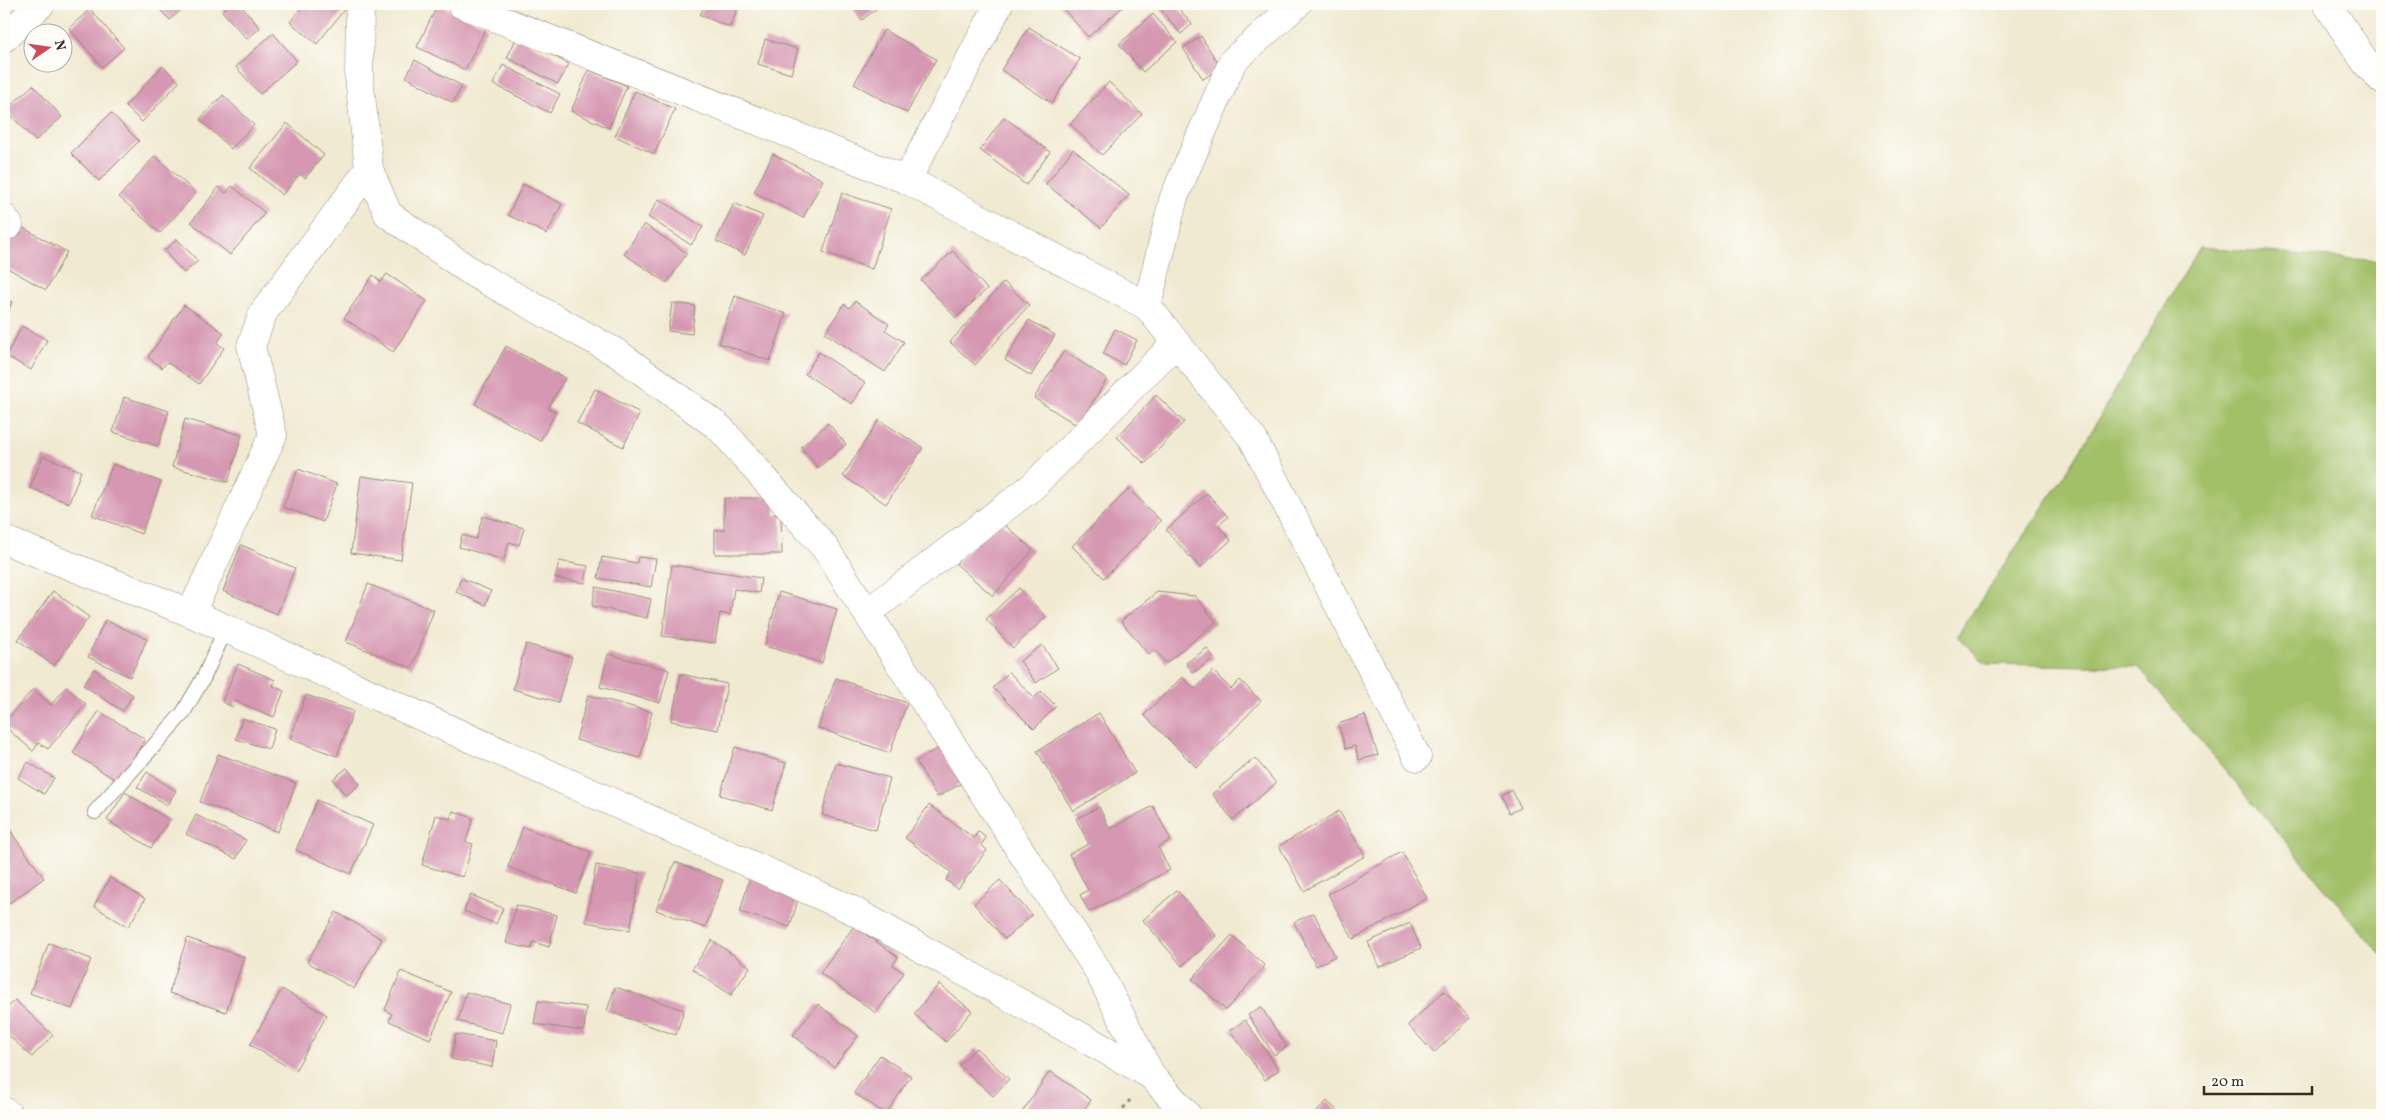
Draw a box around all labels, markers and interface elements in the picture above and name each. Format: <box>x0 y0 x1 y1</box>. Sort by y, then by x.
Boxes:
north arrow <box>22 22 72 72</box>
text: N <box>49 38 70 53</box>
scale bar <box>2204 1064 2311 1096</box>
text: 20 m <box>2211 1072 2244 1093</box>

